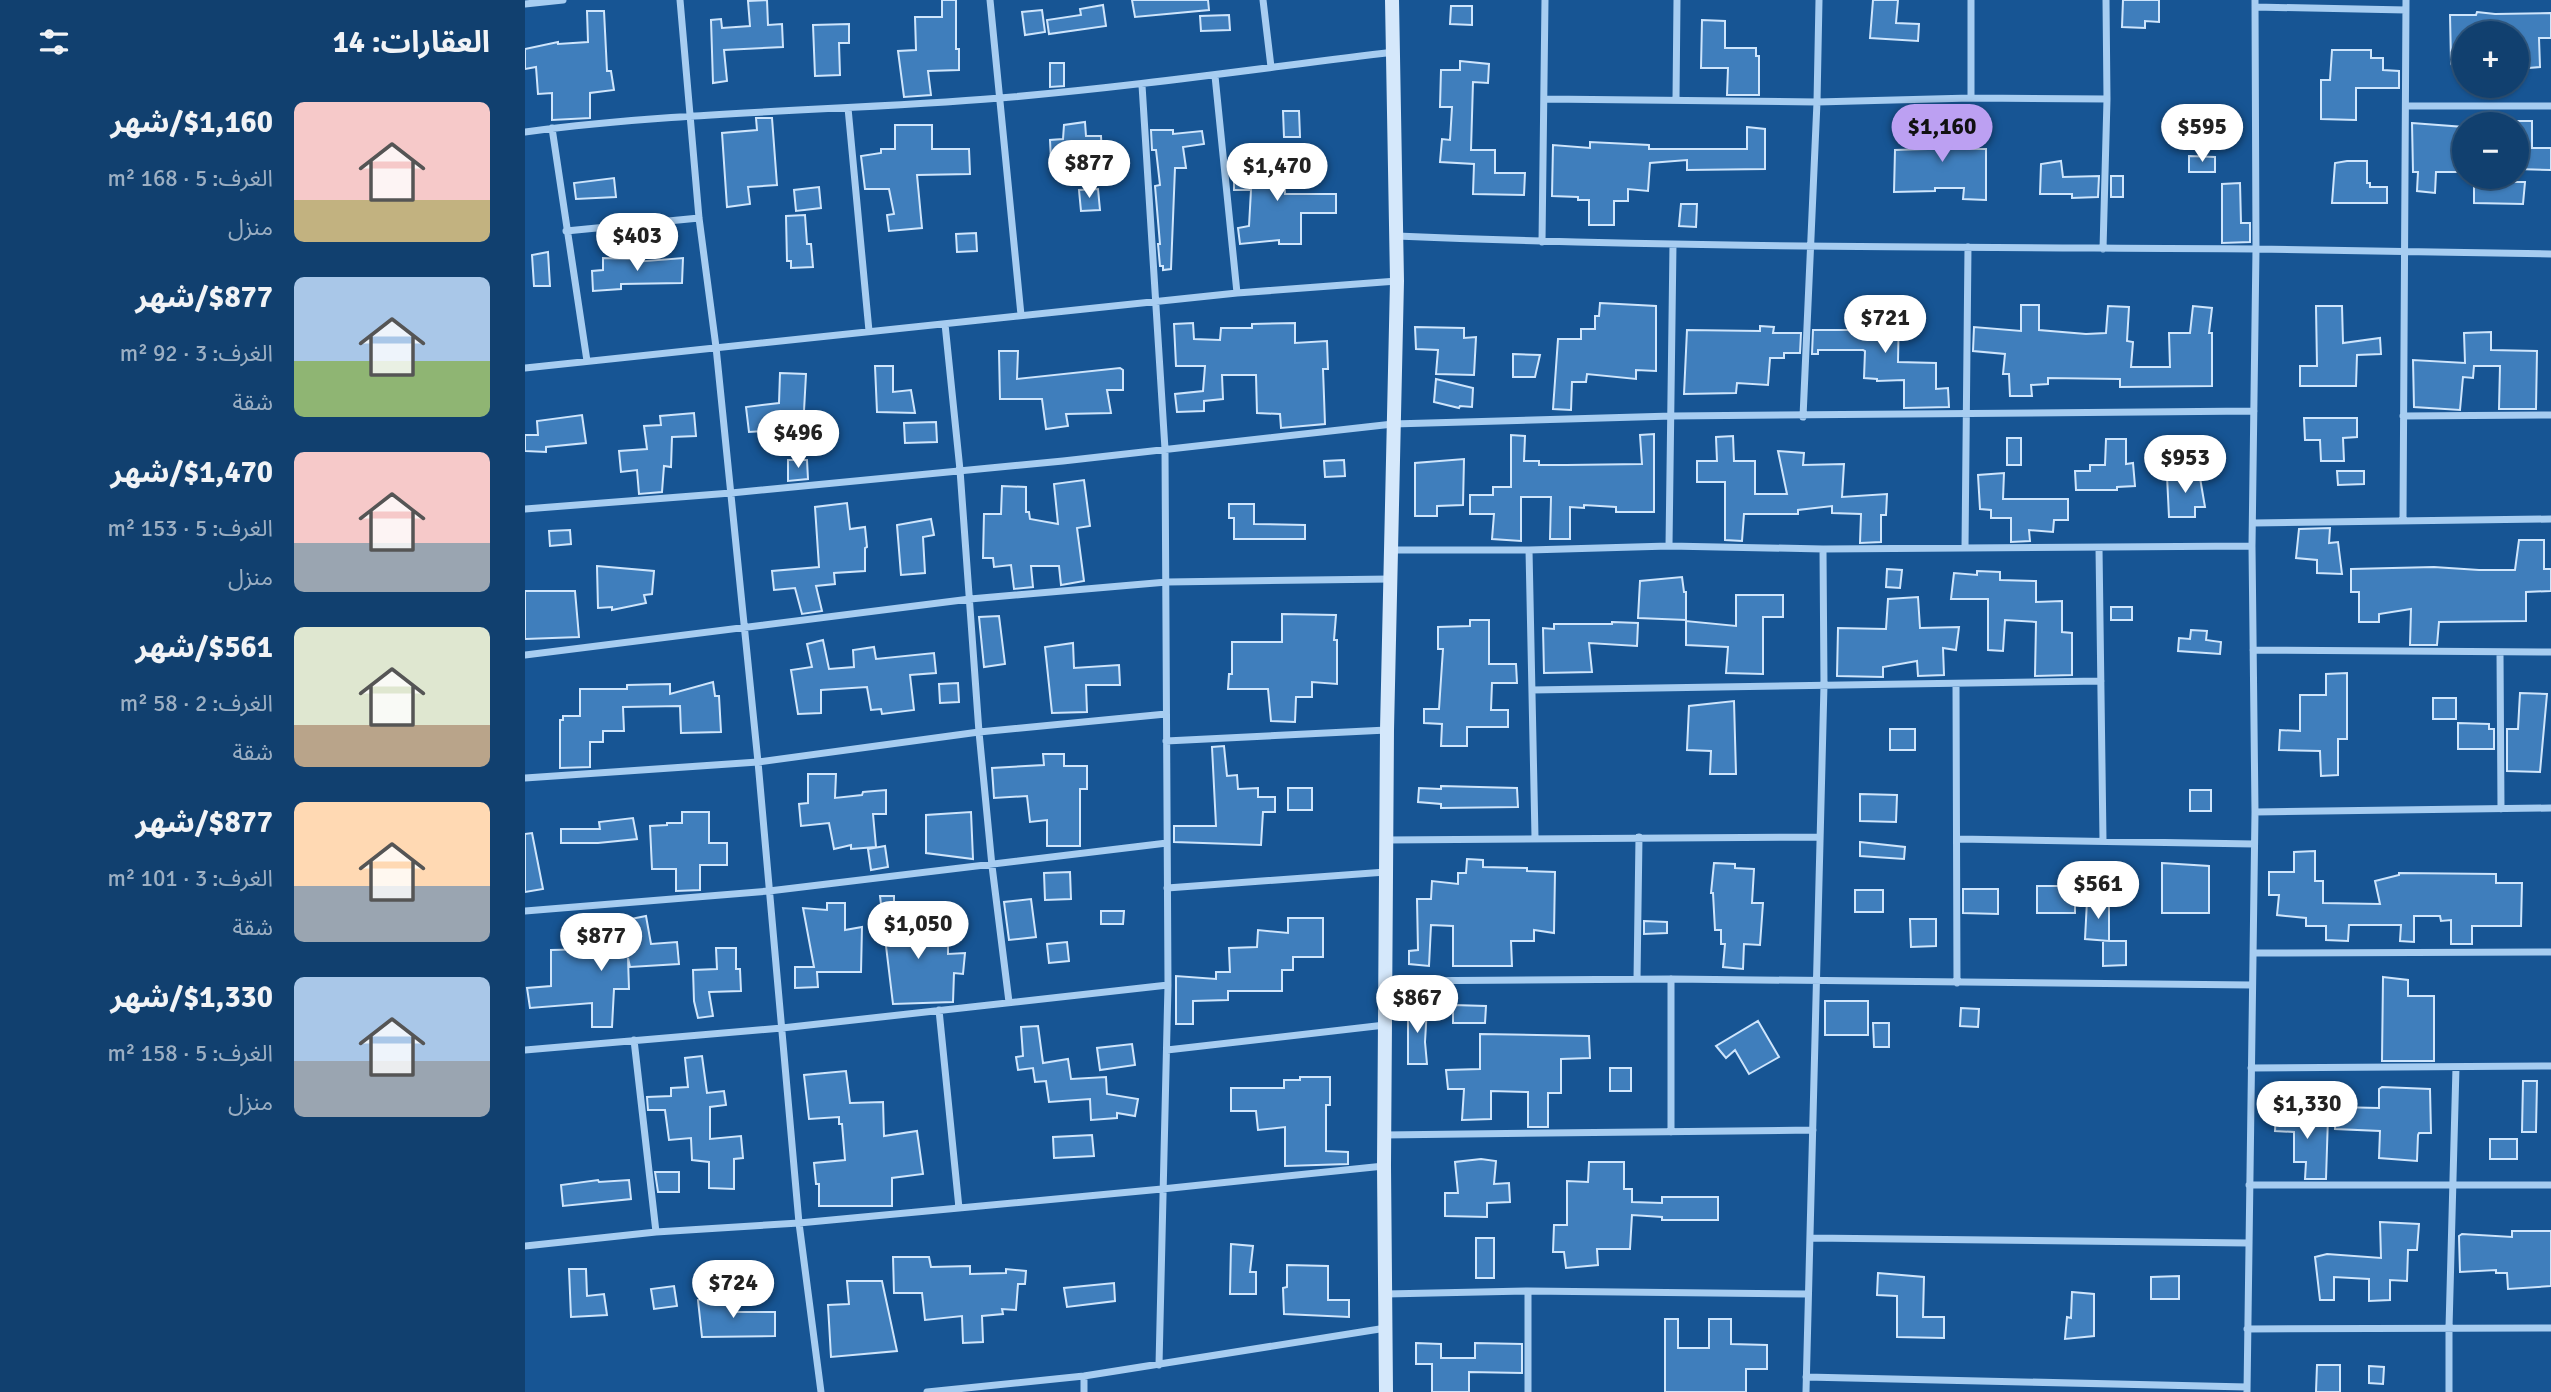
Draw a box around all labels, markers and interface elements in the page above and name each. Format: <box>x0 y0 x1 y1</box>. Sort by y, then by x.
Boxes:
map controls <box>2452 21 2529 189</box>
button: + <box>2452 21 2529 98</box>
icon: filters <box>35 23 73 61</box>
text: العقارات: 14 <box>333 24 490 61</box>
text: $1,160/شهر <box>110 104 273 141</box>
pin: $1,160 <box>1885 104 1999 164</box>
pin: $595 <box>2161 104 2243 164</box>
text: $1,160 <box>1908 112 1976 141</box>
text: $595 <box>2177 112 2227 141</box>
button: − <box>2452 112 2529 189</box>
icon: home <box>350 130 434 214</box>
pin: $877 <box>1048 140 1130 200</box>
pin: $1,470 <box>1220 144 1334 203</box>
text: $877 <box>1064 148 1114 177</box>
text: $1,470 <box>1243 151 1311 180</box>
text: الغرف: 5 · 168 m² <box>107 164 273 193</box>
text: منزل <box>228 213 273 242</box>
pin: $403 <box>596 214 678 273</box>
text: $403 <box>612 221 662 250</box>
text: $877/شهر <box>136 279 273 316</box>
pin: $721 <box>1844 296 1926 355</box>
text: $721 <box>1860 303 1910 332</box>
icon: home <box>350 305 434 389</box>
text: الغرف: 3 · 92 m² <box>120 339 273 368</box>
text: شقة <box>232 388 273 417</box>
pin: $496 <box>757 410 839 470</box>
text: $496 <box>773 418 823 447</box>
pin: $953 <box>2144 435 2226 495</box>
text: $953 <box>2160 443 2210 472</box>
text: $1,470/شهر <box>110 454 273 491</box>
icon: home <box>350 480 434 564</box>
text: الغرف: 5 · 153 m² <box>107 514 273 543</box>
text: منزل <box>228 563 273 592</box>
text: $561/شهر <box>136 629 273 666</box>
icon: home <box>350 655 434 739</box>
text: الغرف: 2 · 58 m² <box>120 689 273 718</box>
text: شقة <box>232 738 273 767</box>
text: $877/شهر <box>136 804 273 841</box>
icon: home <box>350 830 434 914</box>
pin: $561 <box>2057 862 2139 921</box>
text: الغرف: 3 · 101 m² <box>107 864 273 893</box>
text: $561 <box>2073 869 2123 898</box>
pin: $1,050 <box>861 902 975 961</box>
text: $1,050 <box>884 909 952 938</box>
text: شقة <box>232 913 273 942</box>
pin: $877 <box>560 914 642 973</box>
text: $877 <box>576 921 626 950</box>
pin: $867 <box>1376 976 1458 1035</box>
text: $1,330/شهر <box>110 979 273 1016</box>
text: $867 <box>1392 983 1442 1012</box>
icon: home <box>350 1005 434 1089</box>
text: الغرف: 5 · 158 m² <box>107 1039 273 1068</box>
pin: $1,330 <box>2250 1082 2364 1141</box>
text: منزل <box>228 1088 273 1117</box>
text: $1,330 <box>2273 1089 2341 1118</box>
pin: $724 <box>692 1260 774 1320</box>
text: $724 <box>708 1268 758 1297</box>

